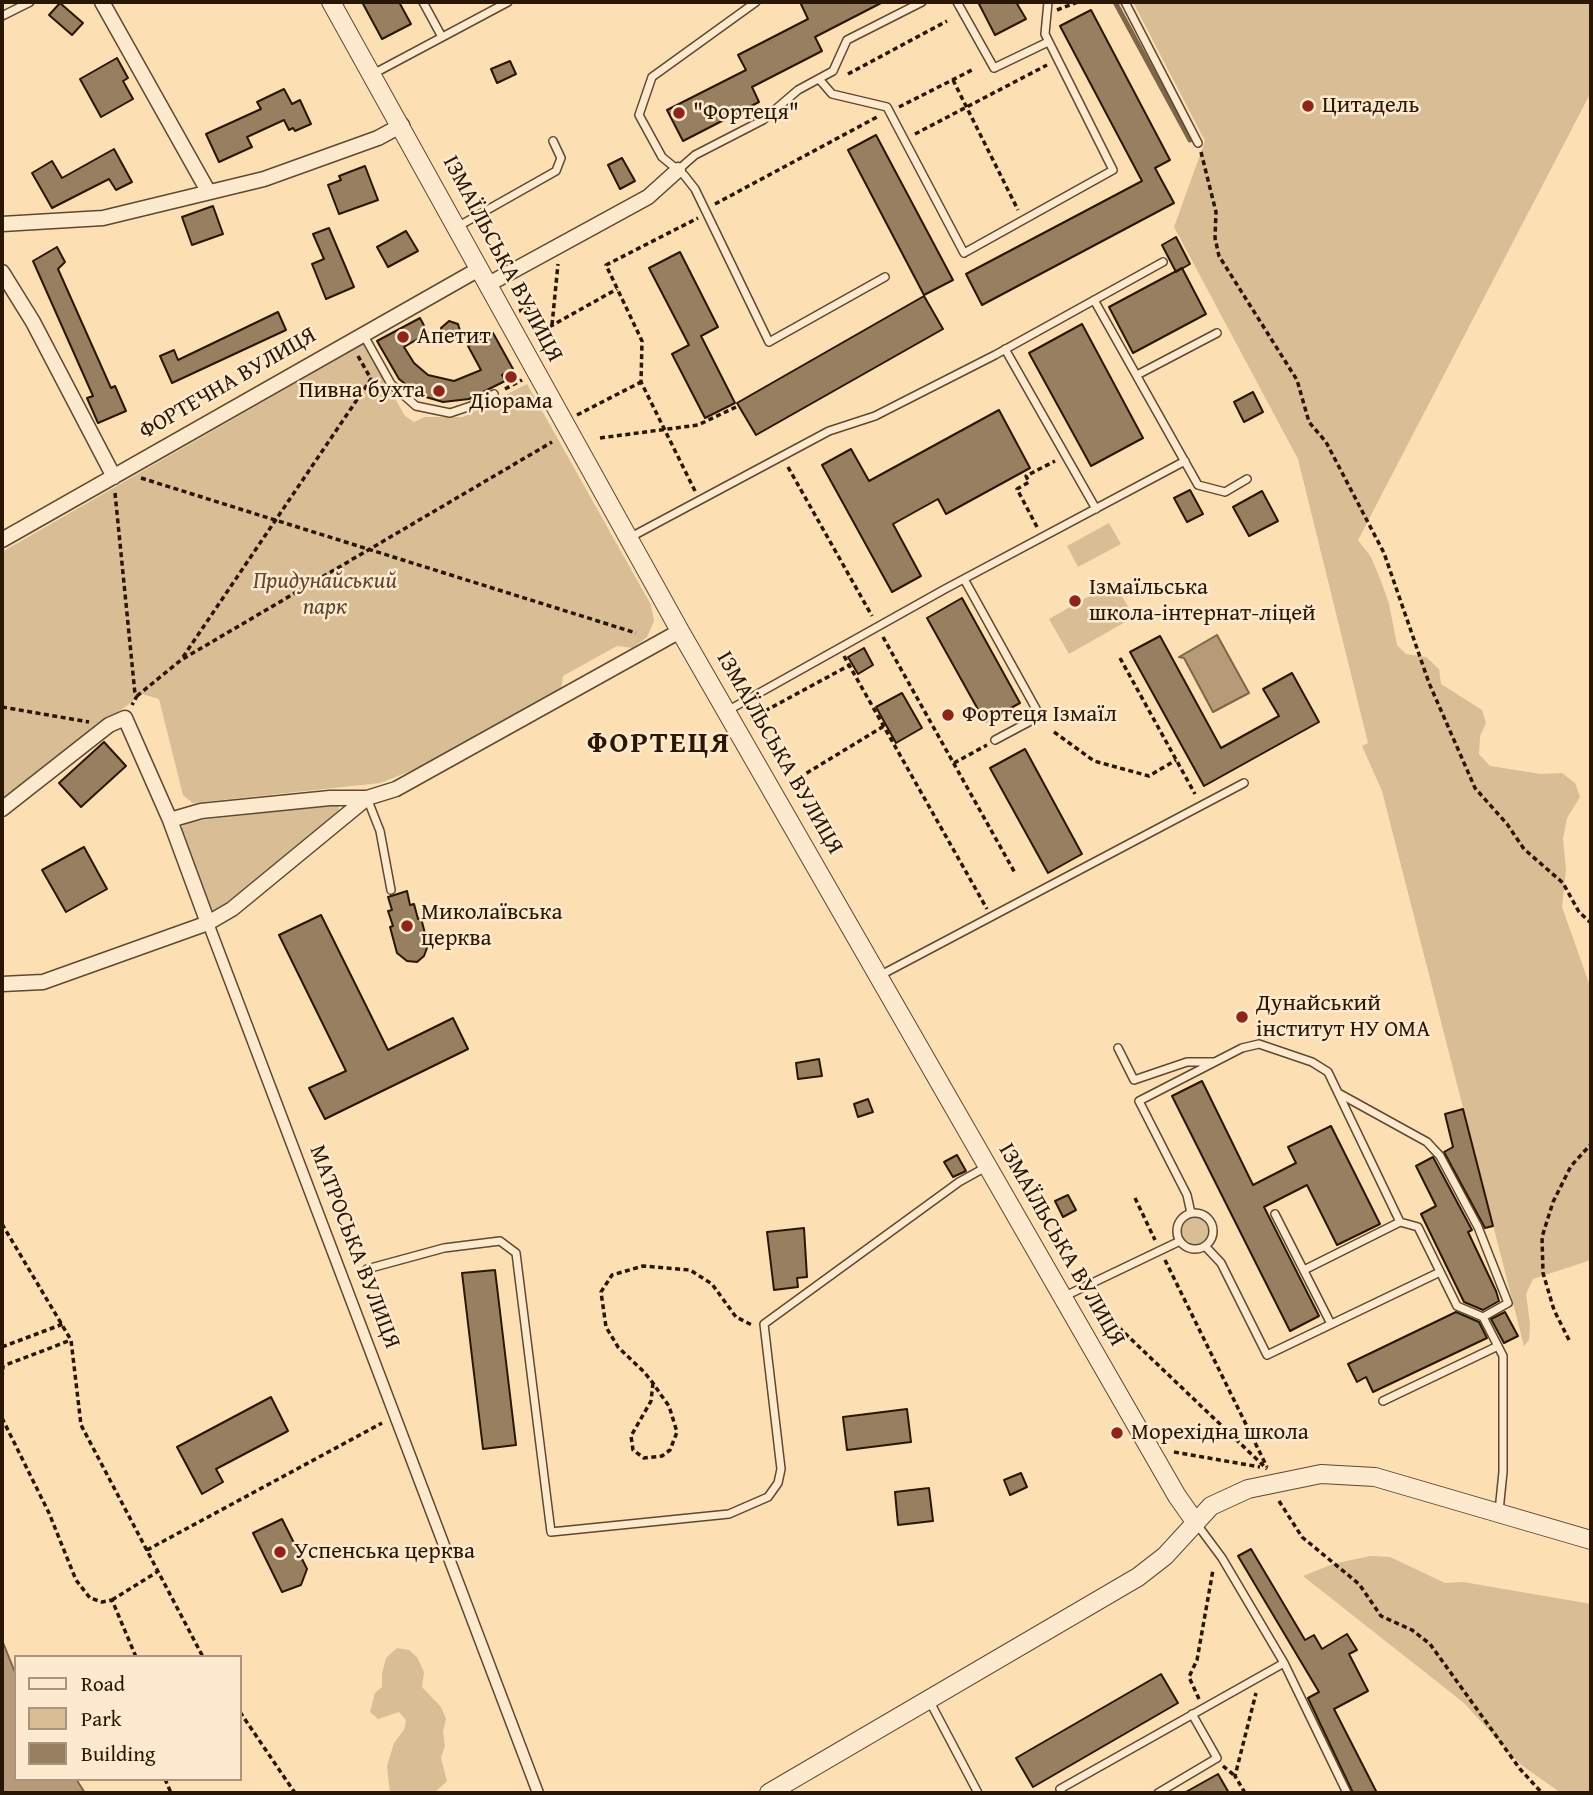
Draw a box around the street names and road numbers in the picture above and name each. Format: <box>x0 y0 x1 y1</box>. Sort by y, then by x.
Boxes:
street label: ІЗМАЇЛЬСЬКА ВУЛИЦЯ <box>436 151 568 367</box>
street label: ФОРТЕЧНА ВУЛИЦЯ <box>135 322 321 446</box>
street label: ІЗМАЇЛЬСЬКА ВУЛИЦЯ <box>710 647 848 859</box>
street label: ІЗМАЇЛЬСЬКА ВУЛИЦЯ <box>992 1139 1130 1351</box>
street label: МАТРОСЬКА ВУЛИЦЯ <box>303 1142 405 1352</box>

